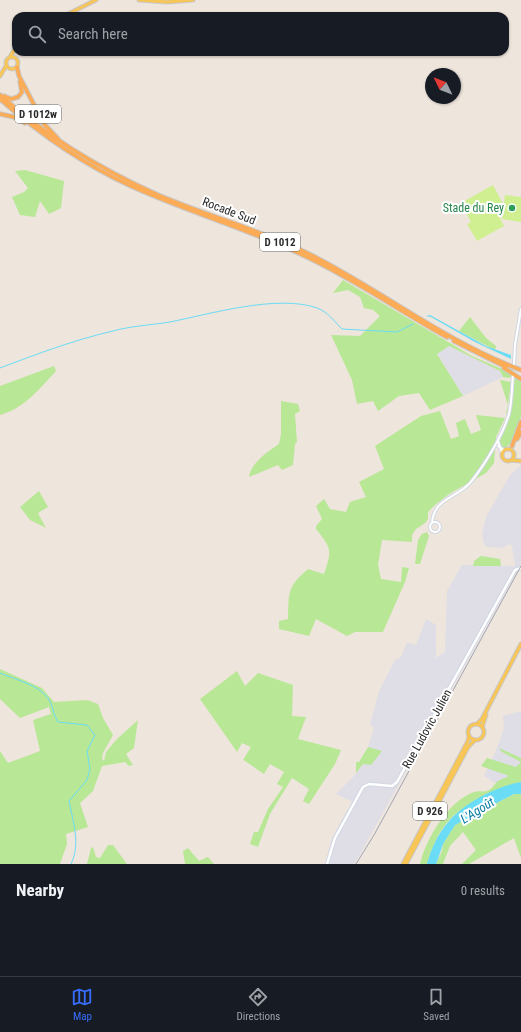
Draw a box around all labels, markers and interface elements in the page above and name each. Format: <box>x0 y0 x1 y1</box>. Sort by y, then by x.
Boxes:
search box <box>12 12 509 56</box>
icon: search <box>26 23 48 45</box>
text: Search here <box>58 25 128 43</box>
north arrow <box>425 68 461 104</box>
road number: D 1012w <box>15 105 61 123</box>
street label: Rocade Sud <box>200 194 258 228</box>
place label: Stade du Rey <box>443 201 504 215</box>
marker: Stade du Rey <box>507 203 517 213</box>
road number: D 1012 <box>260 233 300 251</box>
street label: Rue Ludovic Julien <box>399 687 455 771</box>
water label: L'Agoût <box>458 794 497 827</box>
road number: D 926 <box>413 802 447 820</box>
text: Nearby <box>16 880 64 900</box>
text: 0 results <box>461 883 505 898</box>
tab: Map <box>71 986 93 1023</box>
tab: Directions <box>236 986 280 1023</box>
tab: Saved <box>423 986 450 1023</box>

